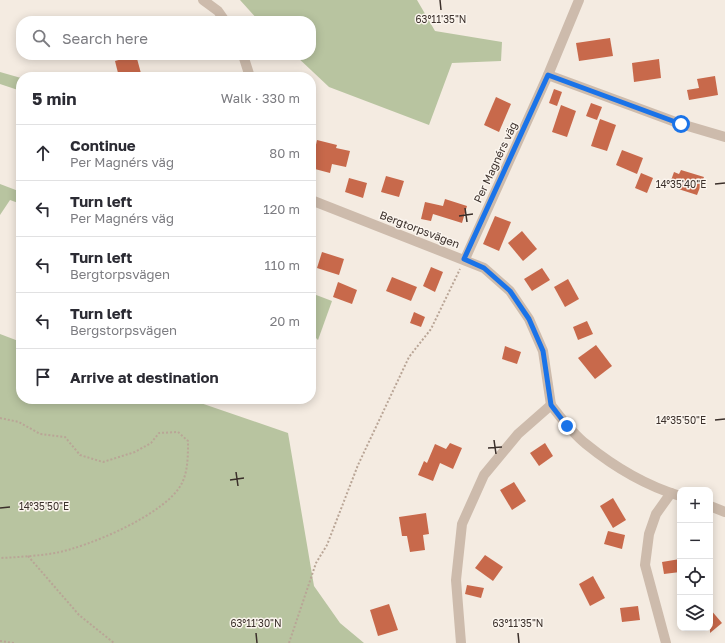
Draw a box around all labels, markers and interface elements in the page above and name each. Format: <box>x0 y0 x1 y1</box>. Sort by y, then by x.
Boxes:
text: 63°11'35"N <box>416 13 466 25</box>
search box <box>16 16 316 60</box>
icon: search <box>30 27 52 49</box>
text: Search here <box>62 29 148 47</box>
text: 5 min <box>32 88 76 109</box>
text: Walk · 330 m <box>221 90 300 106</box>
route start <box>672 115 690 133</box>
street label: Per Magnérs väg <box>471 119 519 205</box>
text: Continue <box>70 136 136 154</box>
icon: ahead <box>32 142 54 164</box>
text: 80 m <box>269 145 300 161</box>
text: Per Magnérs väg <box>70 154 174 170</box>
text: 14°35'40"E <box>656 178 706 190</box>
text: Turn left <box>70 192 132 210</box>
icon: left <box>32 198 54 220</box>
text: 120 m <box>263 201 300 217</box>
street label: Bergtorpsvägen <box>378 208 462 250</box>
text: Per Magnérs väg <box>70 210 174 226</box>
text: Turn left <box>70 248 132 266</box>
icon: left <box>32 254 54 276</box>
text: 110 m <box>265 257 300 273</box>
text: Bergtorpsvägen <box>70 266 170 282</box>
text: Turn left <box>70 304 132 322</box>
icon: left <box>32 310 54 332</box>
text: 20 m <box>270 313 300 329</box>
text: Bergstorpsvägen <box>70 322 177 338</box>
icon: arrive <box>32 366 54 388</box>
text: Arrive at destination <box>70 368 219 386</box>
text: 14°35'50"E <box>656 414 706 426</box>
route end <box>558 417 576 435</box>
map controls <box>677 487 713 631</box>
button: + <box>677 487 713 523</box>
text: 14°35'50"E <box>19 500 69 512</box>
button: − <box>677 523 713 559</box>
button: locate <box>677 559 713 595</box>
button: layers <box>677 595 713 631</box>
text: 63°11'30"N <box>230 617 282 629</box>
text: 63°11'35"N <box>493 617 543 629</box>

